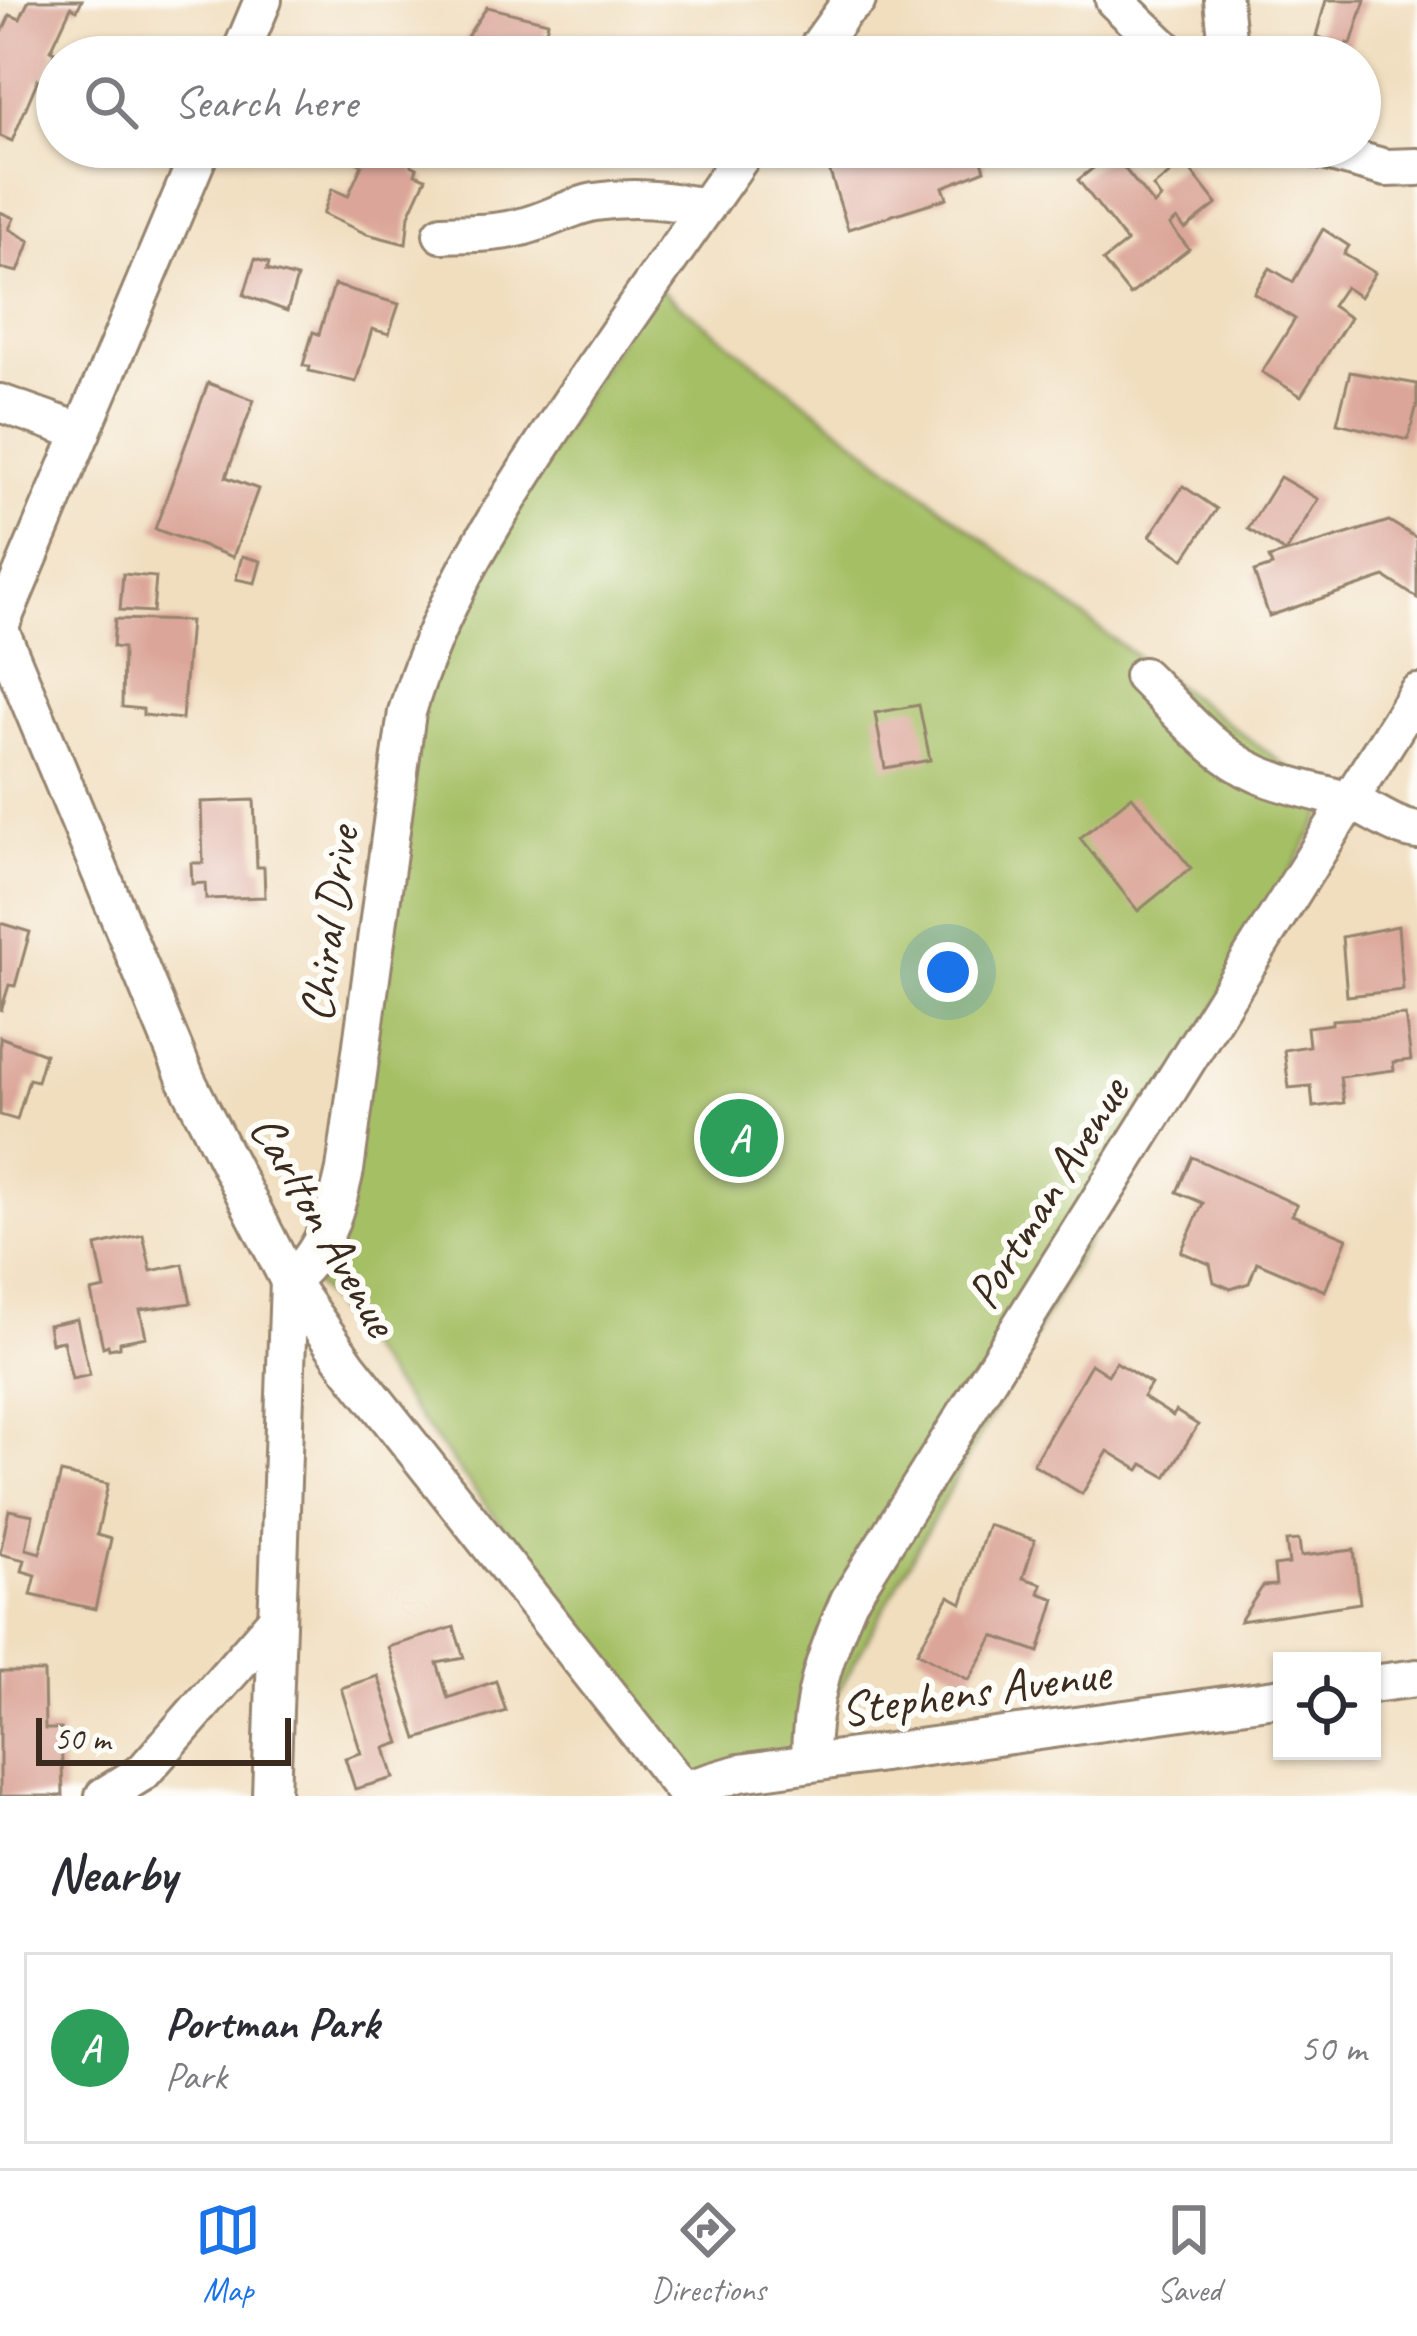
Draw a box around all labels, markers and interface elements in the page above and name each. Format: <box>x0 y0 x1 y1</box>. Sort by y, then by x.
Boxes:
search box <box>36 36 1381 168</box>
icon: search <box>78 69 144 135</box>
text: Search here <box>174 74 357 131</box>
street label: Chiral Drive <box>286 819 373 1025</box>
your location <box>918 942 978 1002</box>
street label: Portman Avenue <box>952 1064 1143 1320</box>
pin: A <box>700 1093 778 1183</box>
street label: Carlton Avenue <box>237 1104 413 1349</box>
street label: Stephens Avenue <box>837 1642 1117 1740</box>
map controls <box>1273 1652 1381 1760</box>
button: locate <box>1273 1652 1381 1760</box>
scale bar <box>36 1712 291 1765</box>
text: 50 m <box>54 1718 110 1760</box>
text: Nearby <box>48 1842 176 1906</box>
text: Portman Park <box>165 1995 379 2052</box>
text: A <box>80 2024 100 2073</box>
text: 50 m <box>1300 2024 1366 2073</box>
text: Park <box>165 2052 227 2101</box>
tab: Map <box>195 2197 261 2311</box>
tab: Directions <box>651 2197 766 2311</box>
tab: Saved <box>1156 2197 1222 2311</box>

